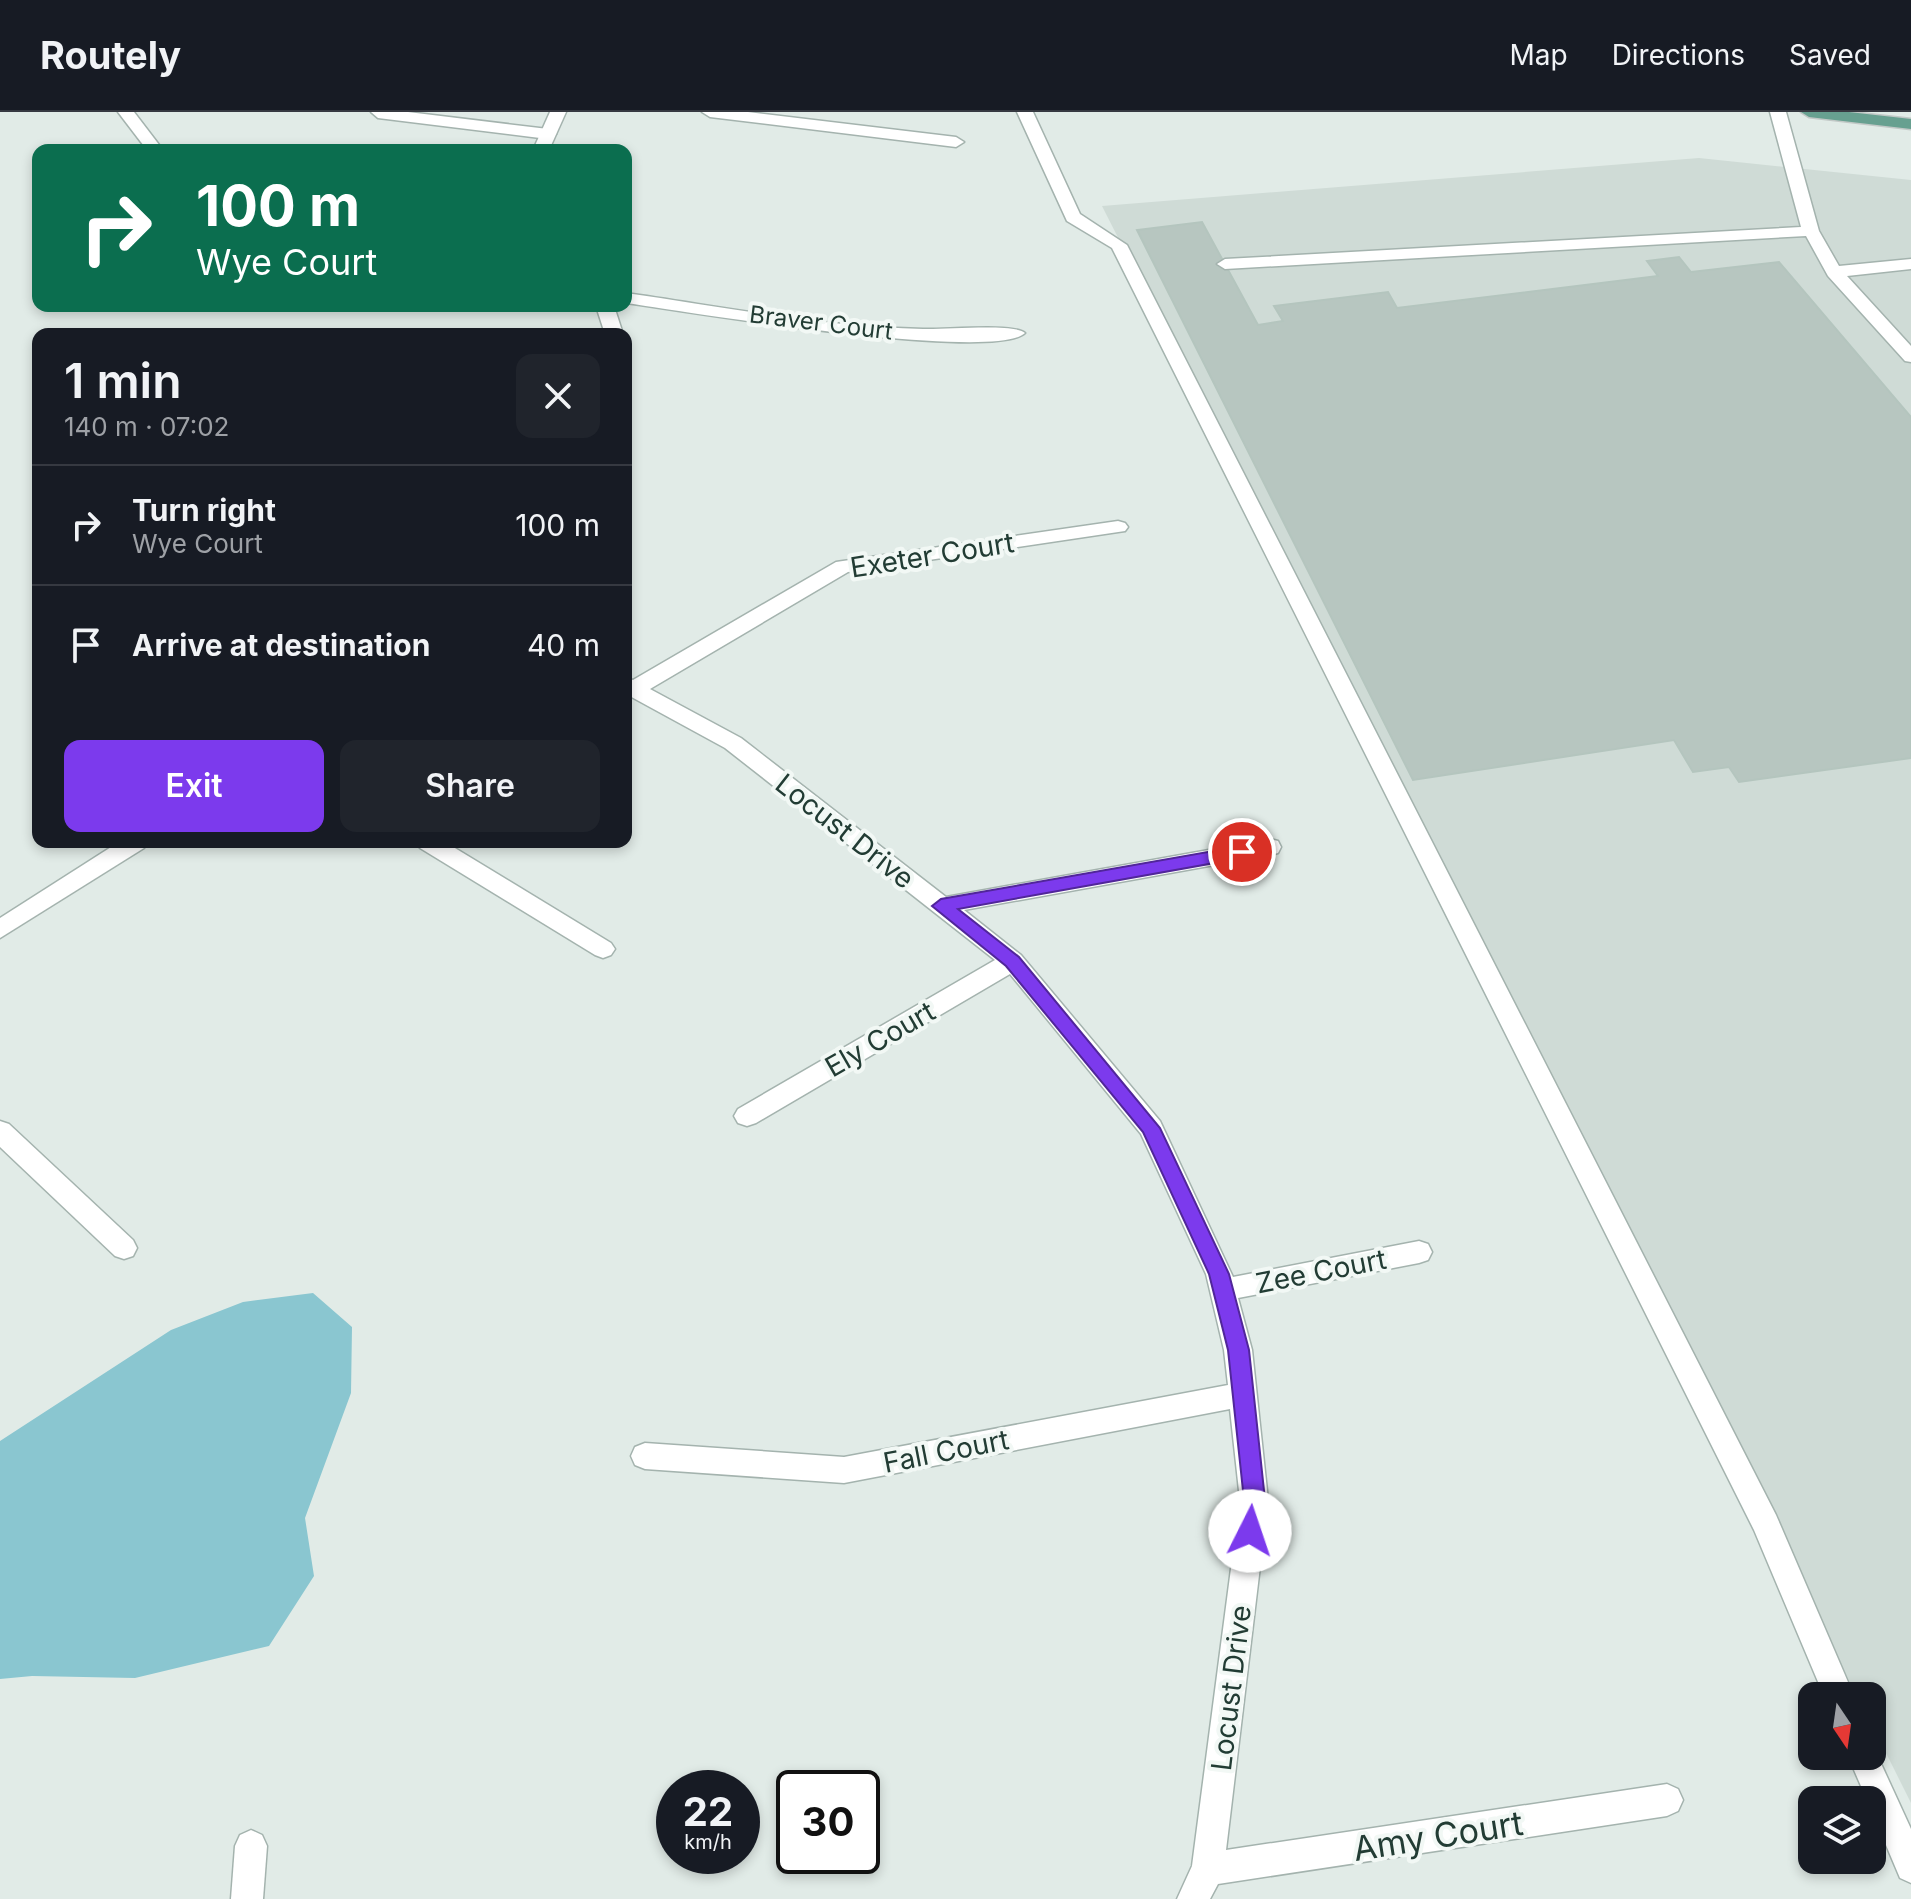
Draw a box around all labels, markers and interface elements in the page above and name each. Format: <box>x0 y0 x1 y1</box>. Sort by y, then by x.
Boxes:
text: Routely <box>40 32 181 78</box>
text: Map <box>1509 38 1568 72</box>
text: Directions <box>1612 38 1745 72</box>
text: Saved <box>1789 38 1871 72</box>
text: 100 m <box>196 172 360 240</box>
icon: right <box>64 176 168 280</box>
text: Wye Court <box>196 240 377 284</box>
street label: Braver Court <box>748 299 894 346</box>
text: 1 min <box>64 351 182 410</box>
button: close <box>516 354 600 438</box>
text: 140 m · 07:02 <box>64 411 229 442</box>
text: Turn right <box>132 492 276 528</box>
icon: right <box>64 503 108 547</box>
text: 100 m <box>515 507 600 543</box>
street label: Exeter Court <box>848 525 1016 585</box>
text: Wye Court <box>132 528 263 559</box>
icon: arrive <box>64 623 108 667</box>
text: Arrive at destination <box>132 627 430 663</box>
text: 40 m <box>527 627 600 663</box>
button: Exit <box>64 740 324 832</box>
button: Share <box>340 740 600 832</box>
street label: Locust Drive <box>769 766 921 896</box>
pin <box>1208 818 1276 886</box>
icon: arrive <box>1220 830 1264 874</box>
street label: Ely Court <box>819 994 941 1084</box>
street label: Zee Court <box>1253 1242 1389 1300</box>
street label: Fall Court <box>880 1422 1012 1480</box>
position arrow <box>1208 1489 1292 1573</box>
street label: Locust Drive <box>1204 1603 1258 1773</box>
north arrow <box>1798 1682 1886 1770</box>
map controls <box>1798 1682 1886 1874</box>
speed limit sign: 30 <box>776 1770 880 1874</box>
button: layers <box>1798 1786 1886 1874</box>
text: 22 <box>683 1787 733 1836</box>
street label: Amy Court <box>1350 1802 1526 1869</box>
text: km/h <box>684 1830 732 1854</box>

